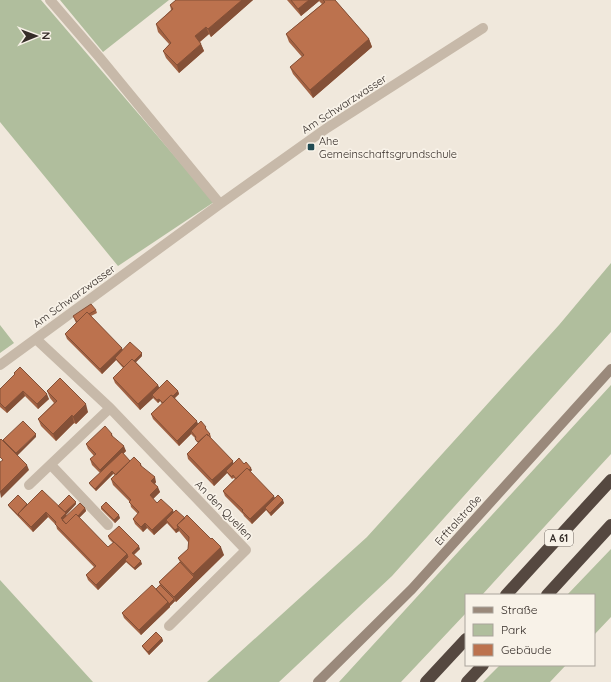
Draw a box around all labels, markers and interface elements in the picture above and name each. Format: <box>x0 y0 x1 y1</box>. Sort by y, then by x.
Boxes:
north arrow <box>16 16 56 56</box>
text: N <box>39 32 53 40</box>
street label: Am Schwarzwasser <box>299 71 390 137</box>
place label: Ahe Gemeinschaftsgrundschule <box>319 134 457 161</box>
marker: Ahe Gemeinschaftsgrundschule <box>306 142 316 152</box>
street label: Am Schwarzwasser <box>30 261 119 331</box>
street label: An den Quellen <box>192 477 256 543</box>
street label: Erfttalstraße <box>431 492 485 548</box>
road number: A 61 <box>545 530 573 546</box>
legend <box>465 594 595 666</box>
text: Straße <box>501 602 538 617</box>
text: Park <box>501 622 526 637</box>
text: Gebäude <box>501 642 552 657</box>

